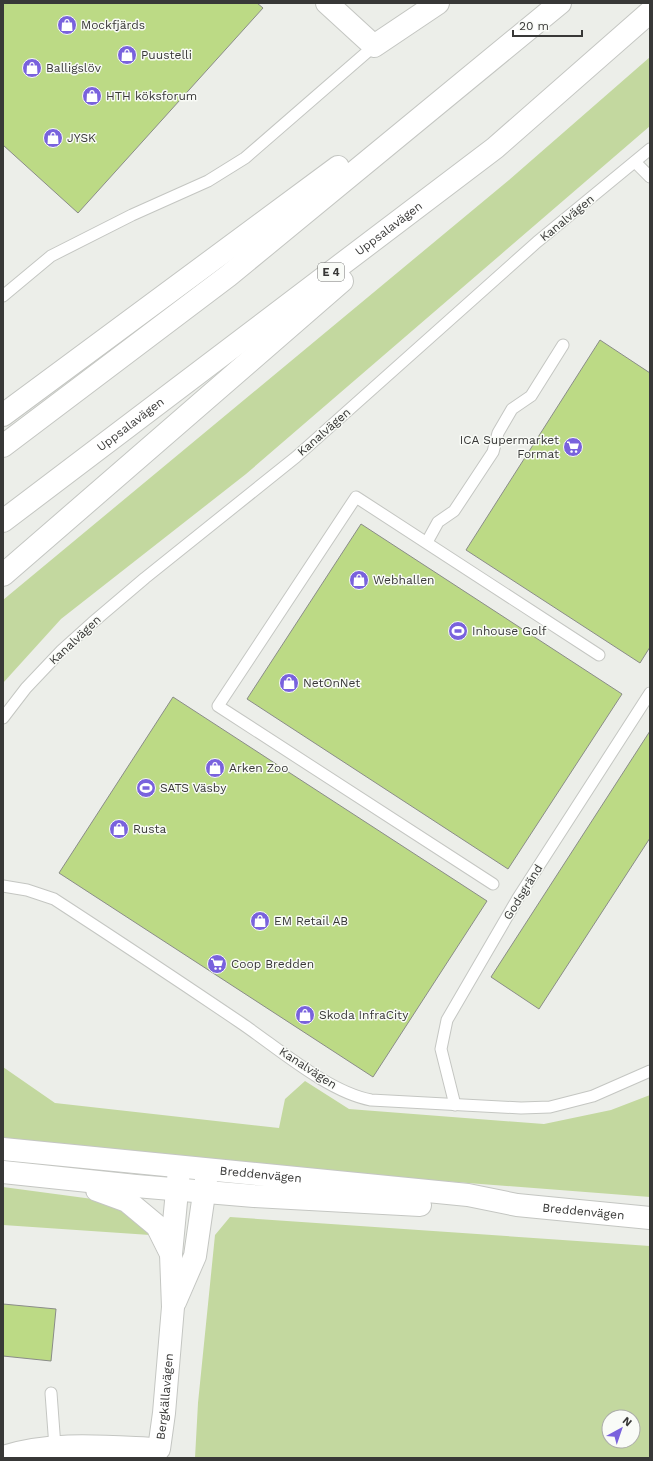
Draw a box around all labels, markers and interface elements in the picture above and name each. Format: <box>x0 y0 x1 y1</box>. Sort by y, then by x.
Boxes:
scale bar <box>513 12 582 38</box>
shop icon: Mockfjärds <box>56 14 78 36</box>
place label: Mockfjärds <box>81 18 145 32</box>
text: 20 m <box>519 19 549 33</box>
shop icon: Puustelli <box>116 44 138 66</box>
place label: Puustelli <box>141 48 192 62</box>
shop icon: Balligslöv <box>21 57 43 79</box>
place label: Balligslöv <box>46 61 102 75</box>
shop icon: HTH köksforum <box>81 85 103 107</box>
place label: HTH köksforum <box>106 89 197 103</box>
shop icon: JYSK <box>42 127 64 149</box>
place label: JYSK <box>67 131 96 145</box>
street label: Kanalvägen <box>537 192 597 244</box>
street label: Uppsalavägen <box>352 199 425 259</box>
road number: E 4 <box>318 263 344 281</box>
street label: Uppsalavägen <box>94 394 167 454</box>
street label: Kanalvägen <box>295 405 353 459</box>
place label: ICA Supermarket Format <box>460 433 559 461</box>
supermarket icon: ICA Supermarket Format <box>562 436 584 458</box>
shop icon: Webhallen <box>348 569 370 591</box>
place label: Webhallen <box>373 573 435 587</box>
street label: Kanalvägen <box>46 612 104 668</box>
sports icon: Inhouse Golf <box>447 620 469 642</box>
place label: Inhouse Golf <box>472 624 547 638</box>
shop icon: NetOnNet <box>278 672 300 694</box>
place label: NetOnNet <box>303 676 360 690</box>
shop icon: Arken Zoo <box>204 757 226 779</box>
place label: Arken Zoo <box>229 761 289 775</box>
sports icon: SATS Väsby <box>135 777 157 799</box>
place label: SATS Väsby <box>160 781 227 795</box>
shop icon: Rusta <box>108 818 130 840</box>
place label: Rusta <box>133 822 167 836</box>
street label: Godsgränd <box>500 862 546 922</box>
shop icon: EM Retail AB <box>249 910 271 932</box>
place label: EM Retail AB <box>274 914 348 928</box>
supermarket icon: Coop Bredden <box>206 953 228 975</box>
place label: Coop Bredden <box>231 957 314 971</box>
shop icon: Skoda InfraCity <box>294 1004 316 1026</box>
place label: Skoda InfraCity <box>319 1008 409 1022</box>
street label: Kanalvägen <box>277 1044 339 1092</box>
street label: Breddenvägen <box>219 1163 302 1186</box>
street label: Breddenvägen <box>542 1201 625 1222</box>
street label: Bergkällavägen <box>153 1353 176 1441</box>
north arrow <box>601 1409 641 1449</box>
text: N <box>620 1414 634 1429</box>

